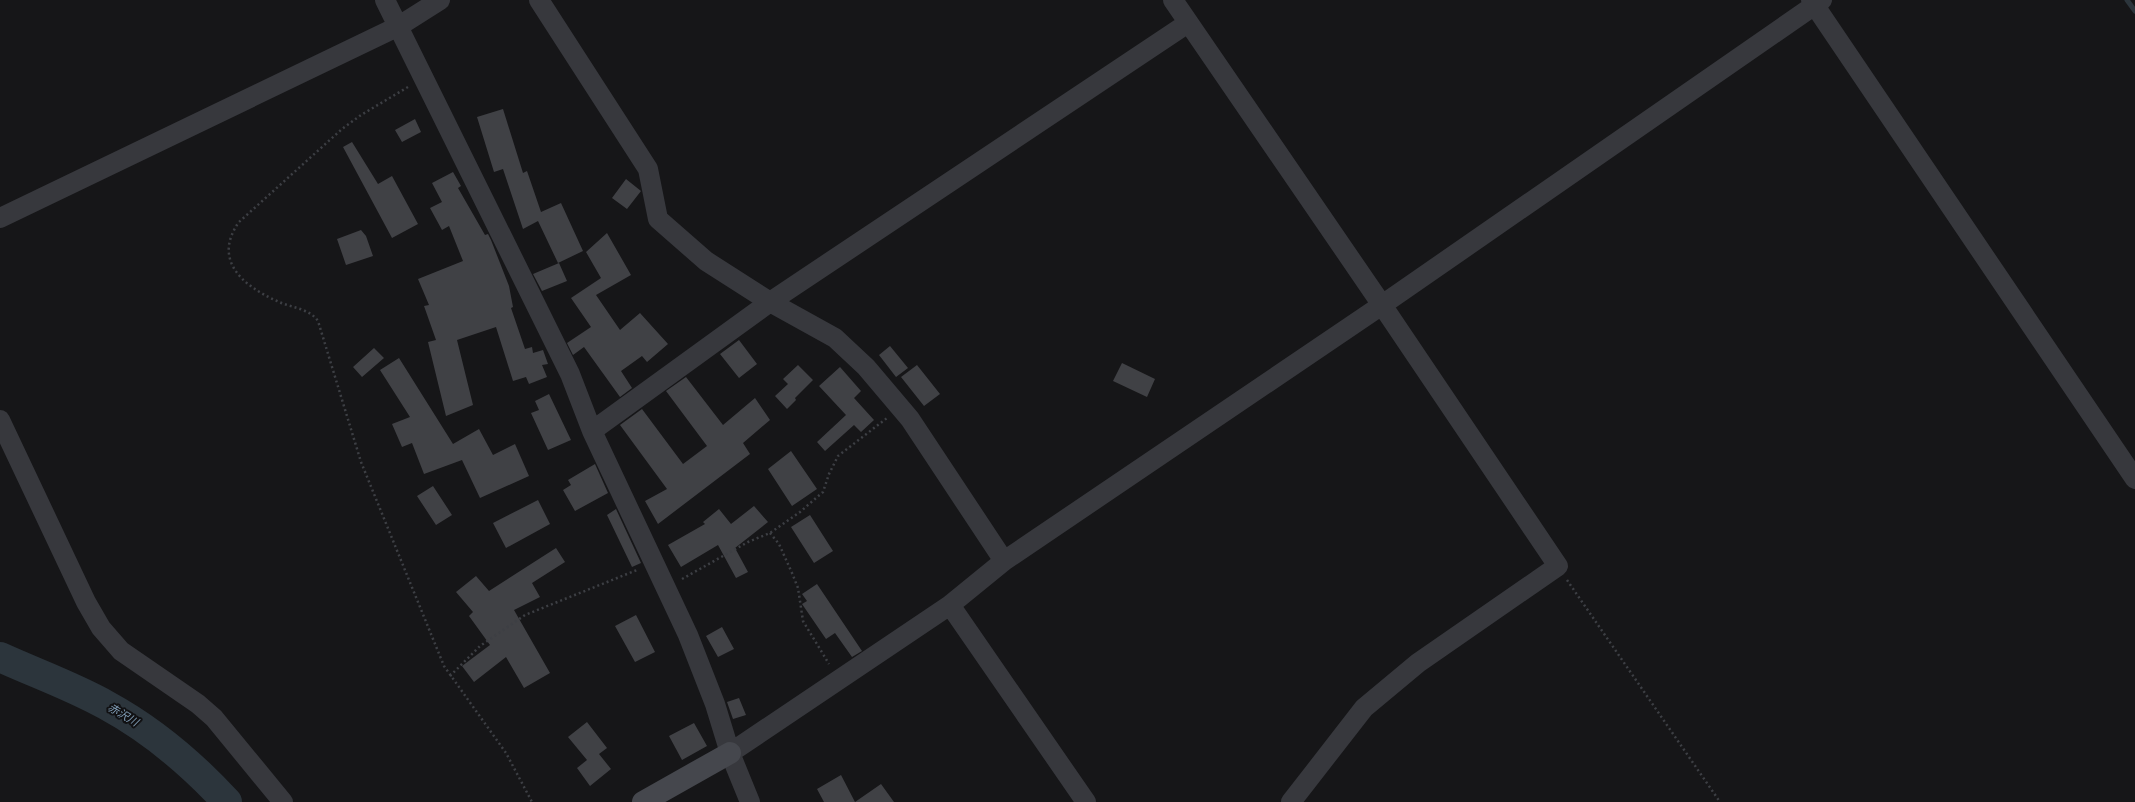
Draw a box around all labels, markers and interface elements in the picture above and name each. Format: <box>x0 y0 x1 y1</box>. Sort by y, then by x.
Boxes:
water label: 赤沢川 <box>106 701 141 730</box>

